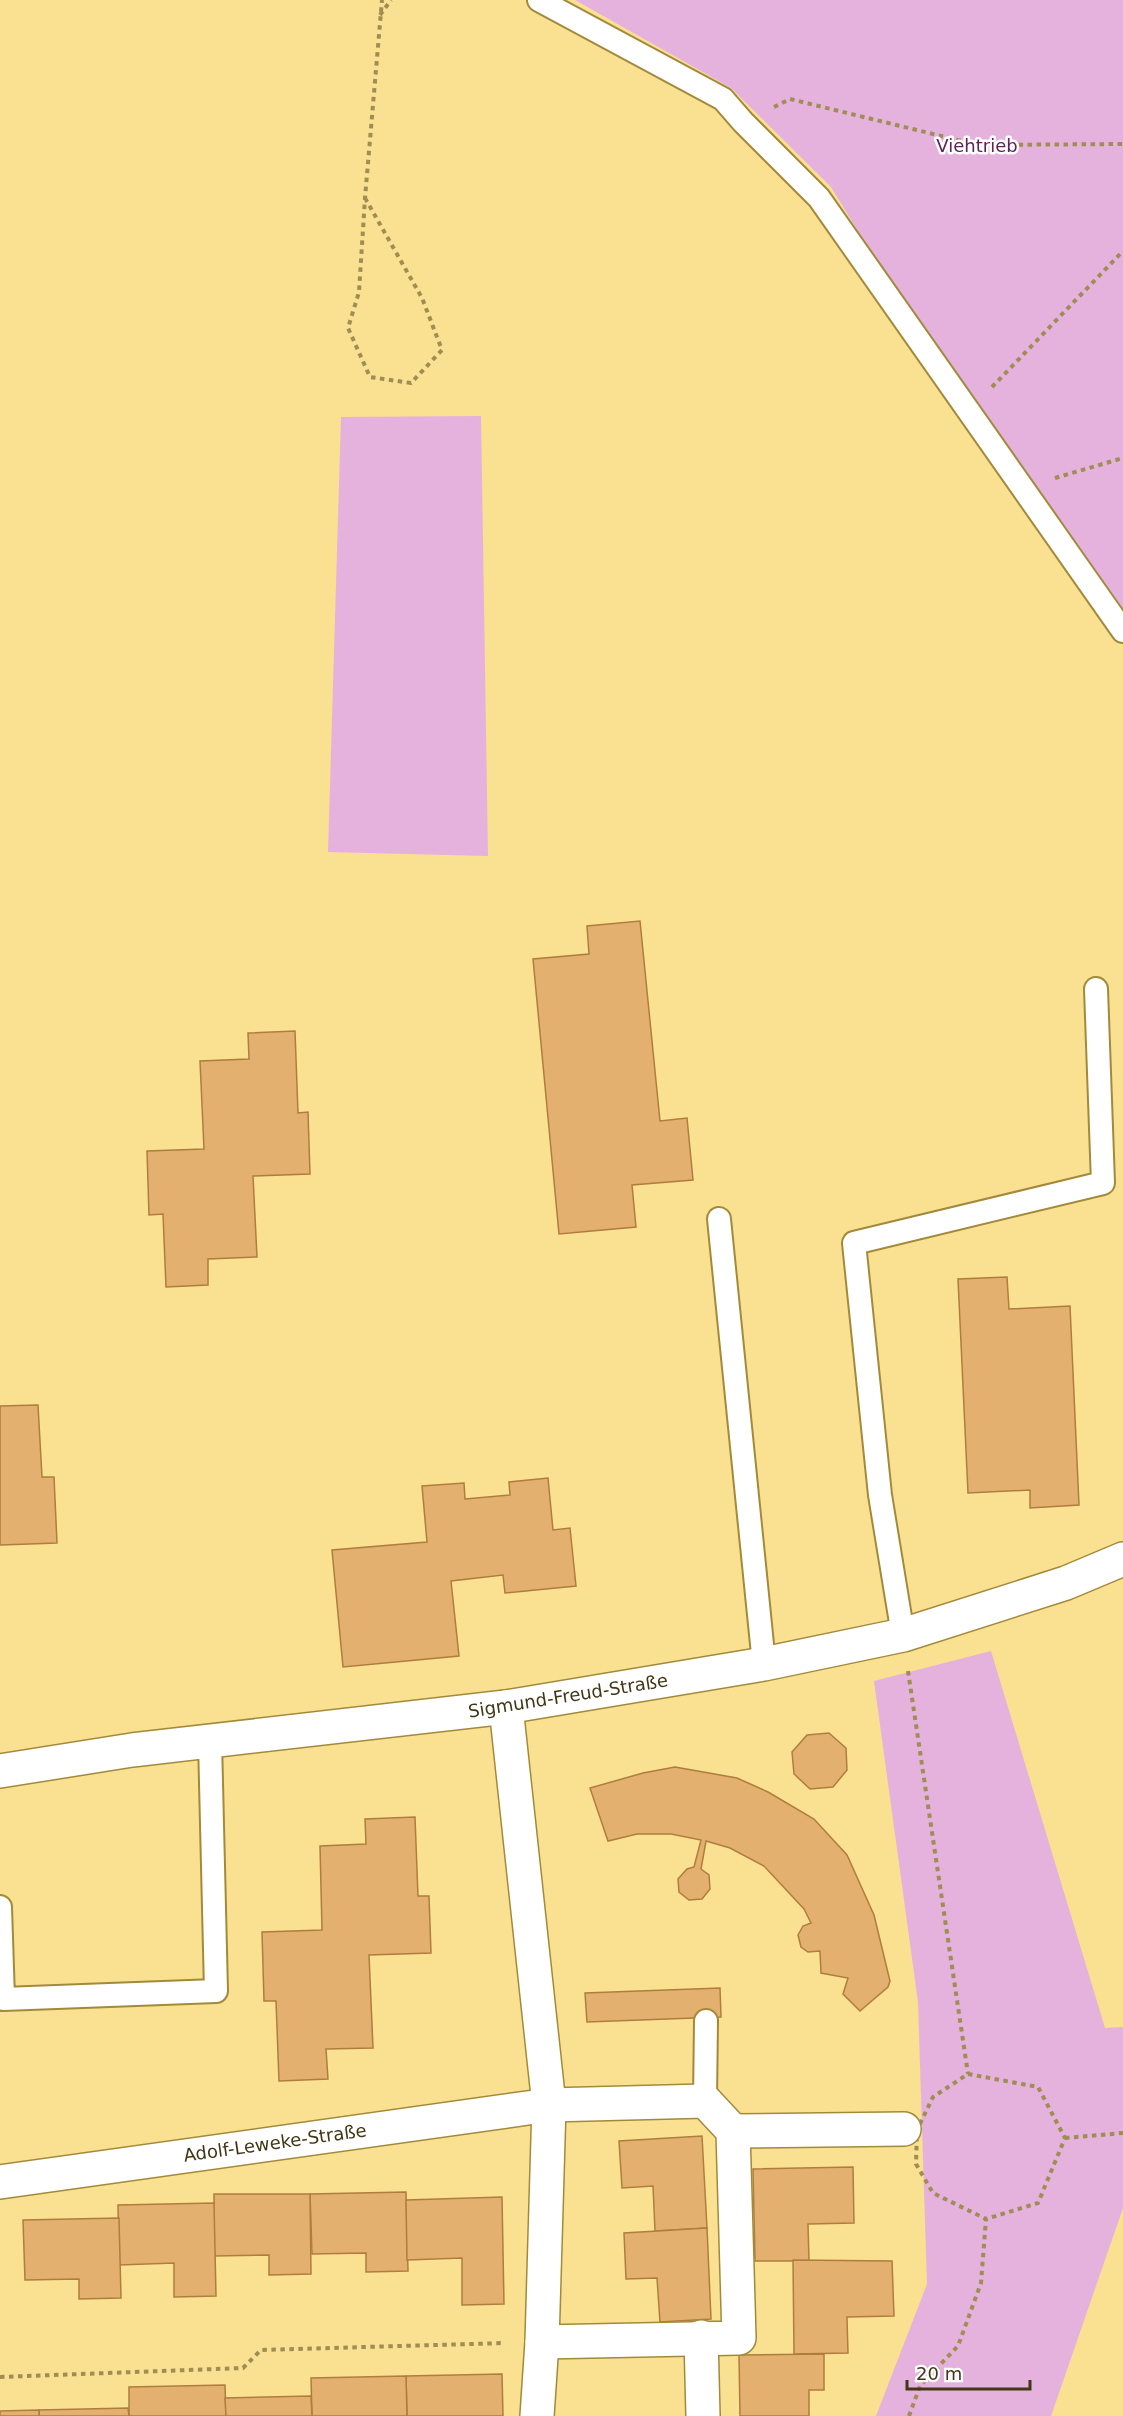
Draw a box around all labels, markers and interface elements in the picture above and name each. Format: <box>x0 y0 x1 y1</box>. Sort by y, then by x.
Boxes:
park label: Viehtrieb <box>936 135 1018 156</box>
street label: Sigmund-Freud-Straße <box>467 1669 669 1722</box>
street label: Adolf-Leweke-Straße <box>182 2119 368 2166</box>
scale bar <box>907 2353 1030 2391</box>
text: 20 m <box>916 2363 962 2384</box>

